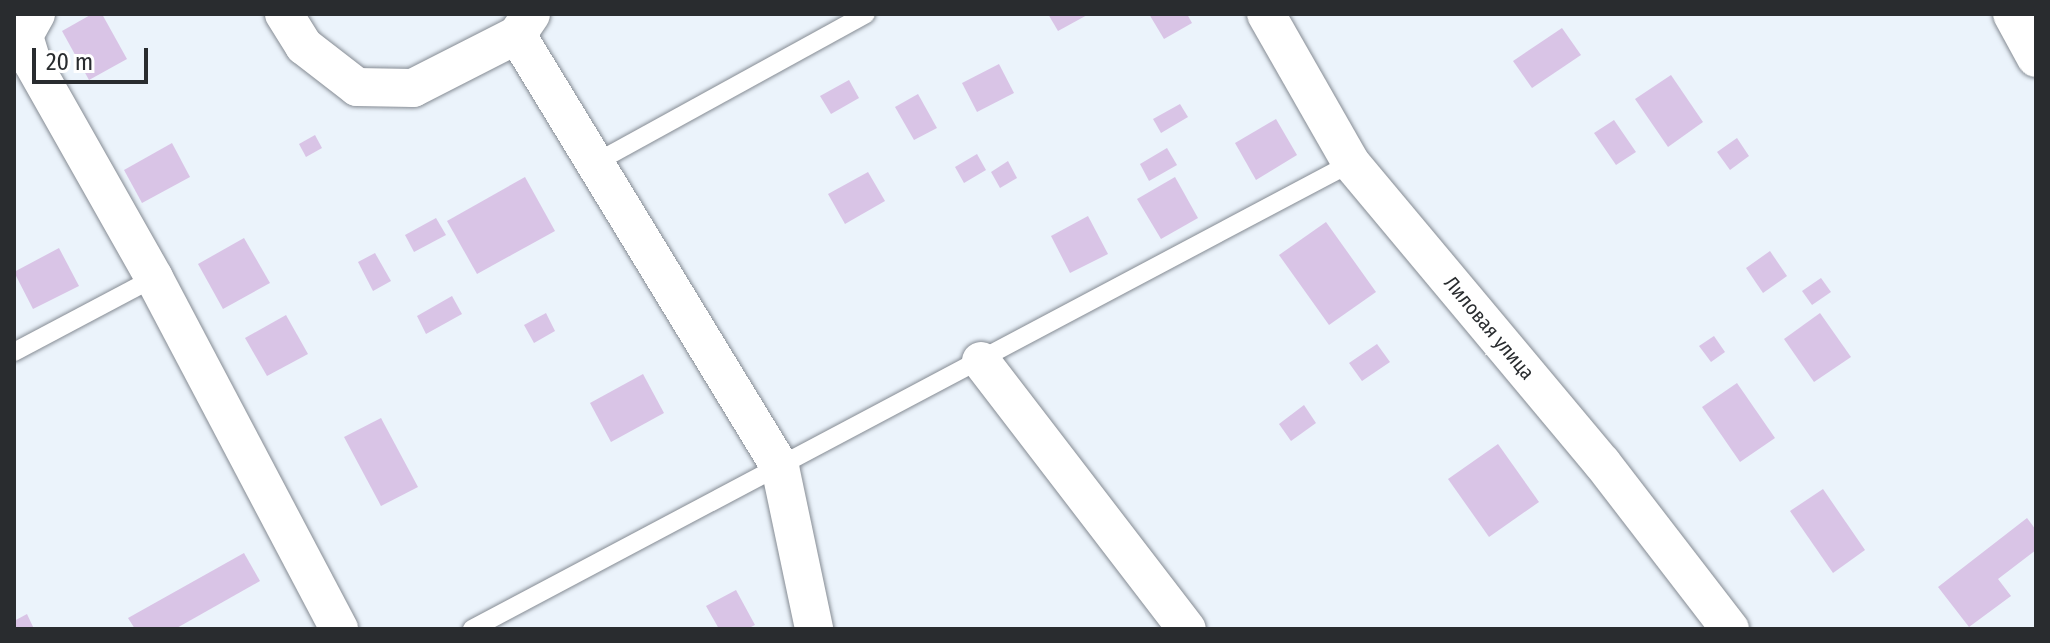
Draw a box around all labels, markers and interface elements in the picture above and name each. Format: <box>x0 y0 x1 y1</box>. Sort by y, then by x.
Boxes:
scale bar <box>36 32 152 82</box>
text: 20 m <box>46 48 93 76</box>
street label: Лиловая улица <box>1439 271 1539 385</box>

